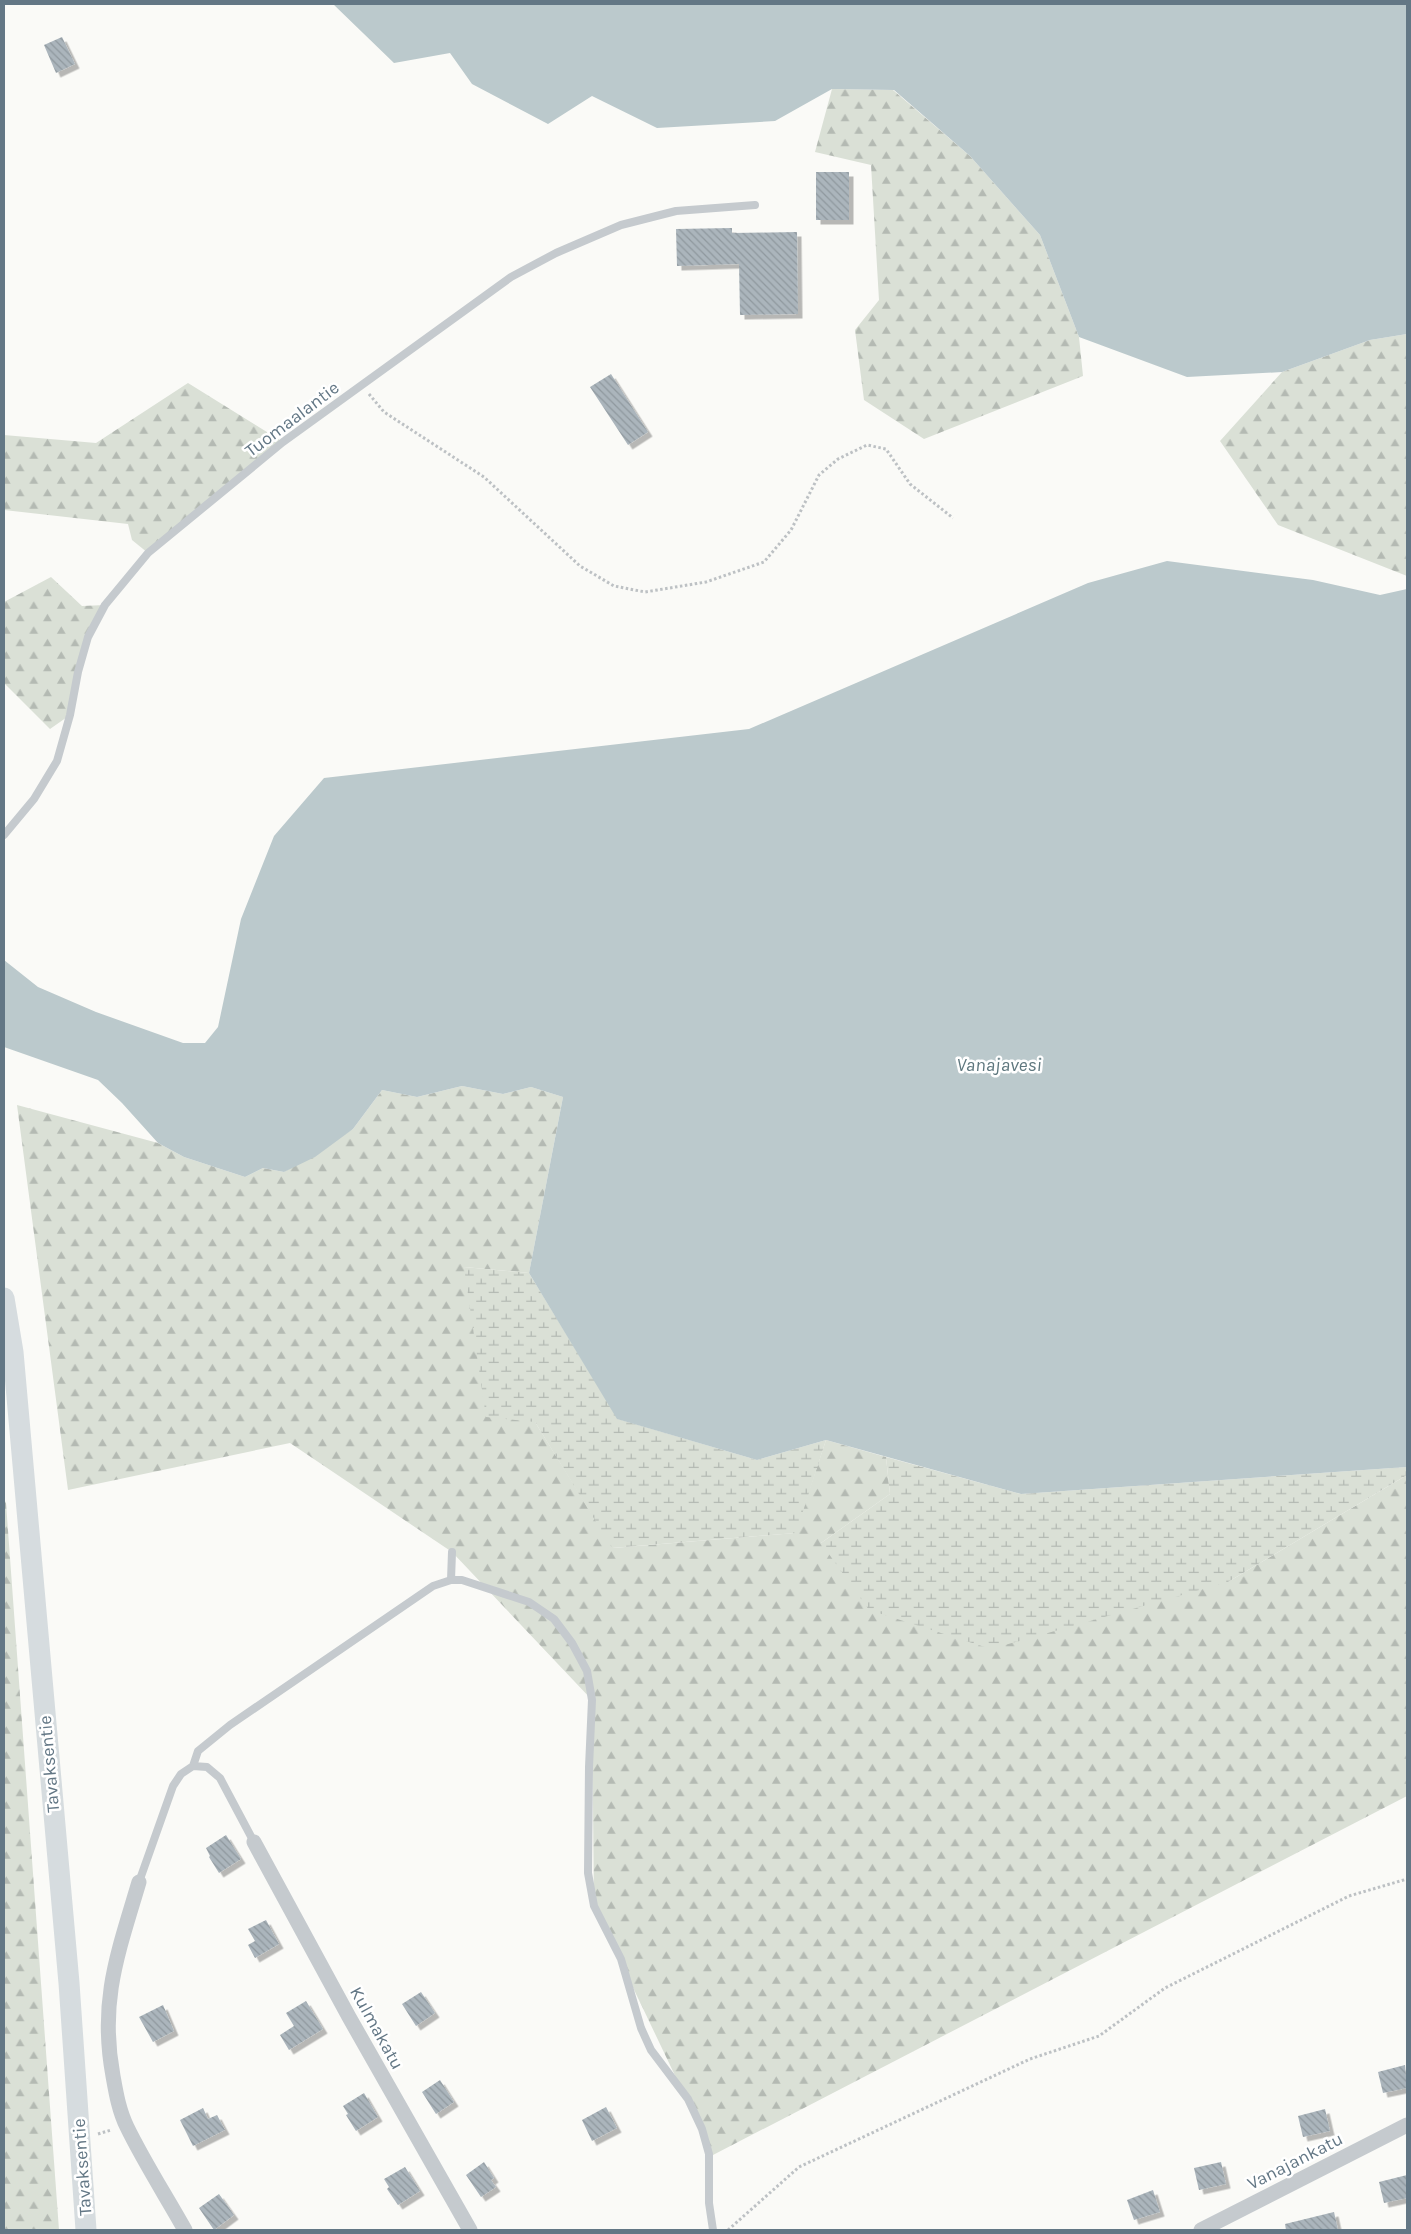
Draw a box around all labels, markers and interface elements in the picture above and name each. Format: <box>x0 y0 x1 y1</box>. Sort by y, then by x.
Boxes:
street label: Tuomaalantie <box>241 376 343 462</box>
water label: Vanajavesi <box>957 1054 1042 1076</box>
street label: Tavaksentie <box>34 1715 64 1813</box>
street label: Kulmakatu <box>345 1983 409 2073</box>
street label: Tavaksentie <box>68 2118 96 2216</box>
street label: Vanajankatu <box>1244 2128 1346 2194</box>

